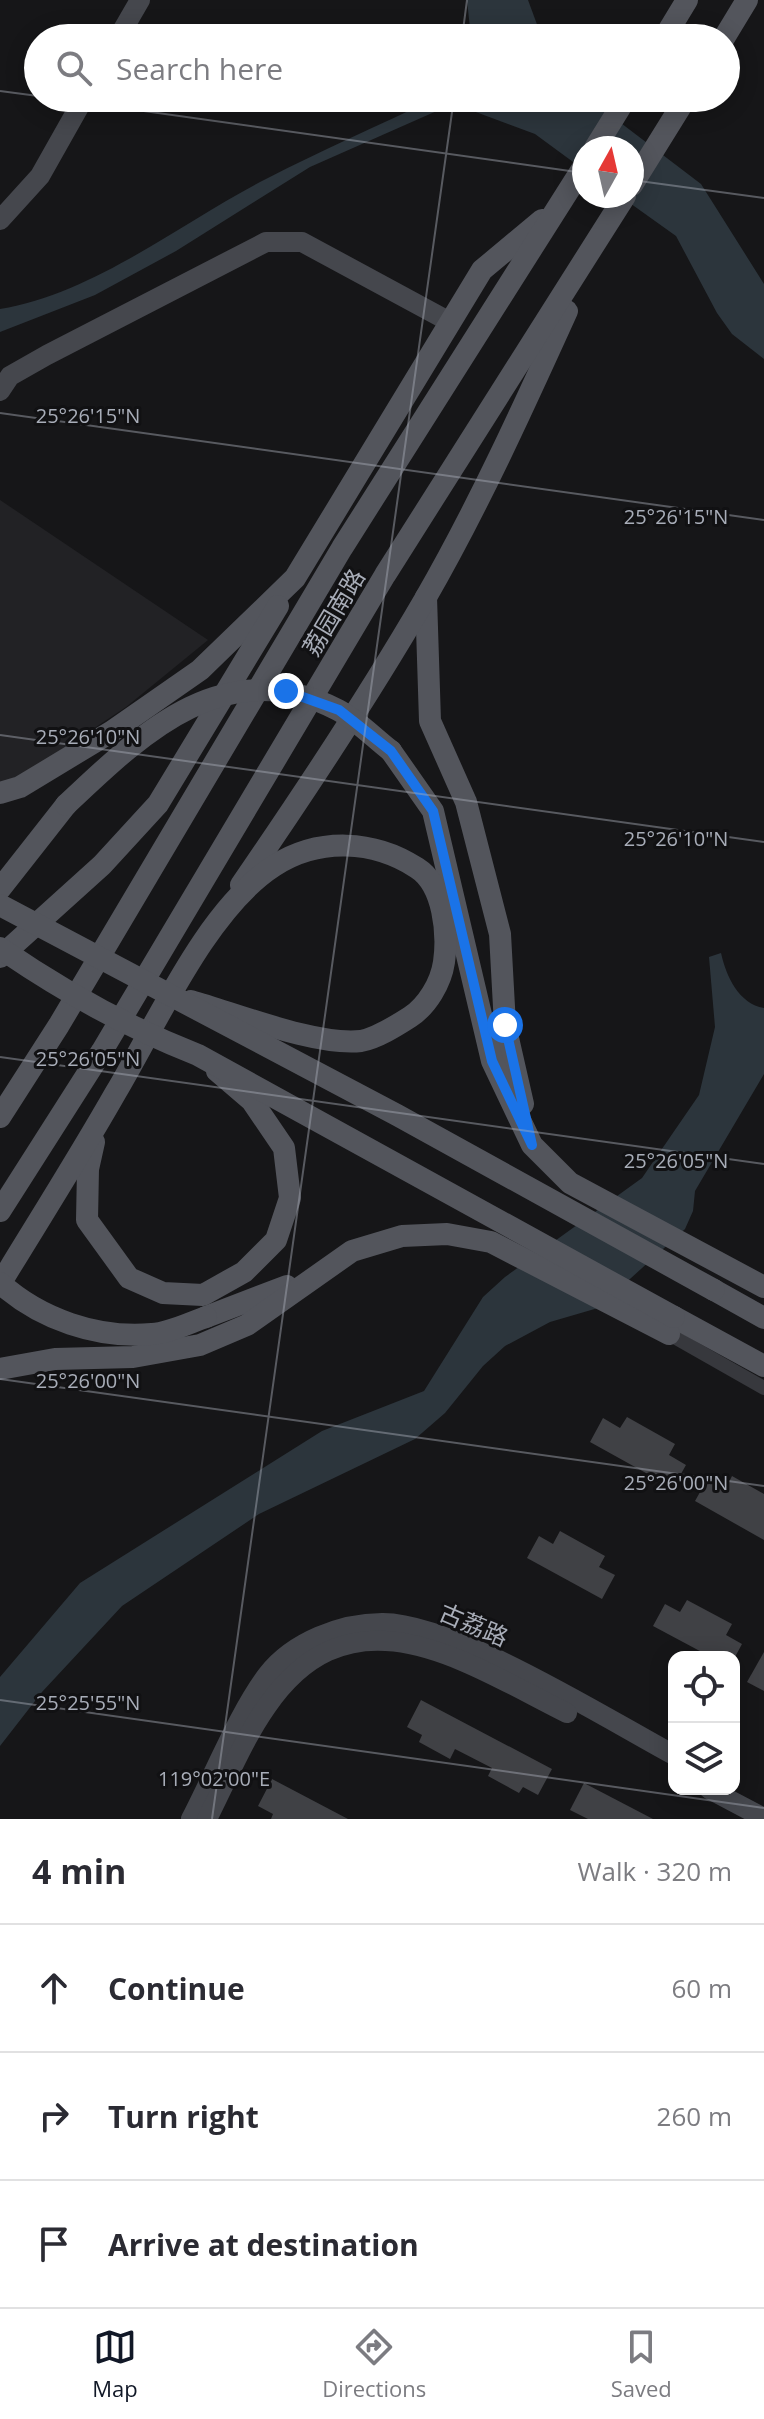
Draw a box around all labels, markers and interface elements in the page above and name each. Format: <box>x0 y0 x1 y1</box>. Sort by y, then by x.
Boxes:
search box <box>24 24 740 112</box>
icon: search <box>52 46 96 90</box>
text: Search here <box>116 48 283 89</box>
north arrow <box>572 136 644 208</box>
text: 25°26'15"N <box>36 402 140 429</box>
text: 25°26'15"N <box>624 503 728 530</box>
street label: 荔园南路 <box>294 562 372 662</box>
route end <box>268 673 304 709</box>
text: 25°26'10"N <box>36 723 140 750</box>
text: 25°26'10"N <box>624 825 728 852</box>
route start <box>487 1007 523 1043</box>
text: 25°26'05"N <box>36 1045 140 1072</box>
text: 25°26'05"N <box>624 1147 728 1174</box>
text: 25°26'00"N <box>36 1367 140 1394</box>
text: 25°26'00"N <box>624 1469 728 1496</box>
street label: 古荔路 <box>434 1595 514 1653</box>
map controls <box>668 1651 740 1795</box>
button: locate <box>668 1651 740 1723</box>
text: 25°25'55"N <box>36 1689 140 1716</box>
button: layers <box>668 1723 740 1795</box>
text: 119°02'00"E <box>158 1765 270 1792</box>
text: 4 min <box>32 1848 126 1894</box>
text: Walk · 320 m <box>578 1853 732 1889</box>
icon: ahead <box>32 1966 76 2010</box>
text: Continue <box>108 1968 245 2009</box>
text: 60 m <box>671 1970 732 2006</box>
icon: right <box>32 2094 76 2138</box>
text: Turn right <box>108 2096 259 2137</box>
text: 260 m <box>657 2098 732 2134</box>
icon: arrive <box>32 2222 76 2266</box>
text: Arrive at destination <box>108 2224 419 2265</box>
tab: Map <box>92 2325 138 2403</box>
tab: Directions <box>322 2325 426 2403</box>
tab: Saved <box>611 2325 672 2403</box>

